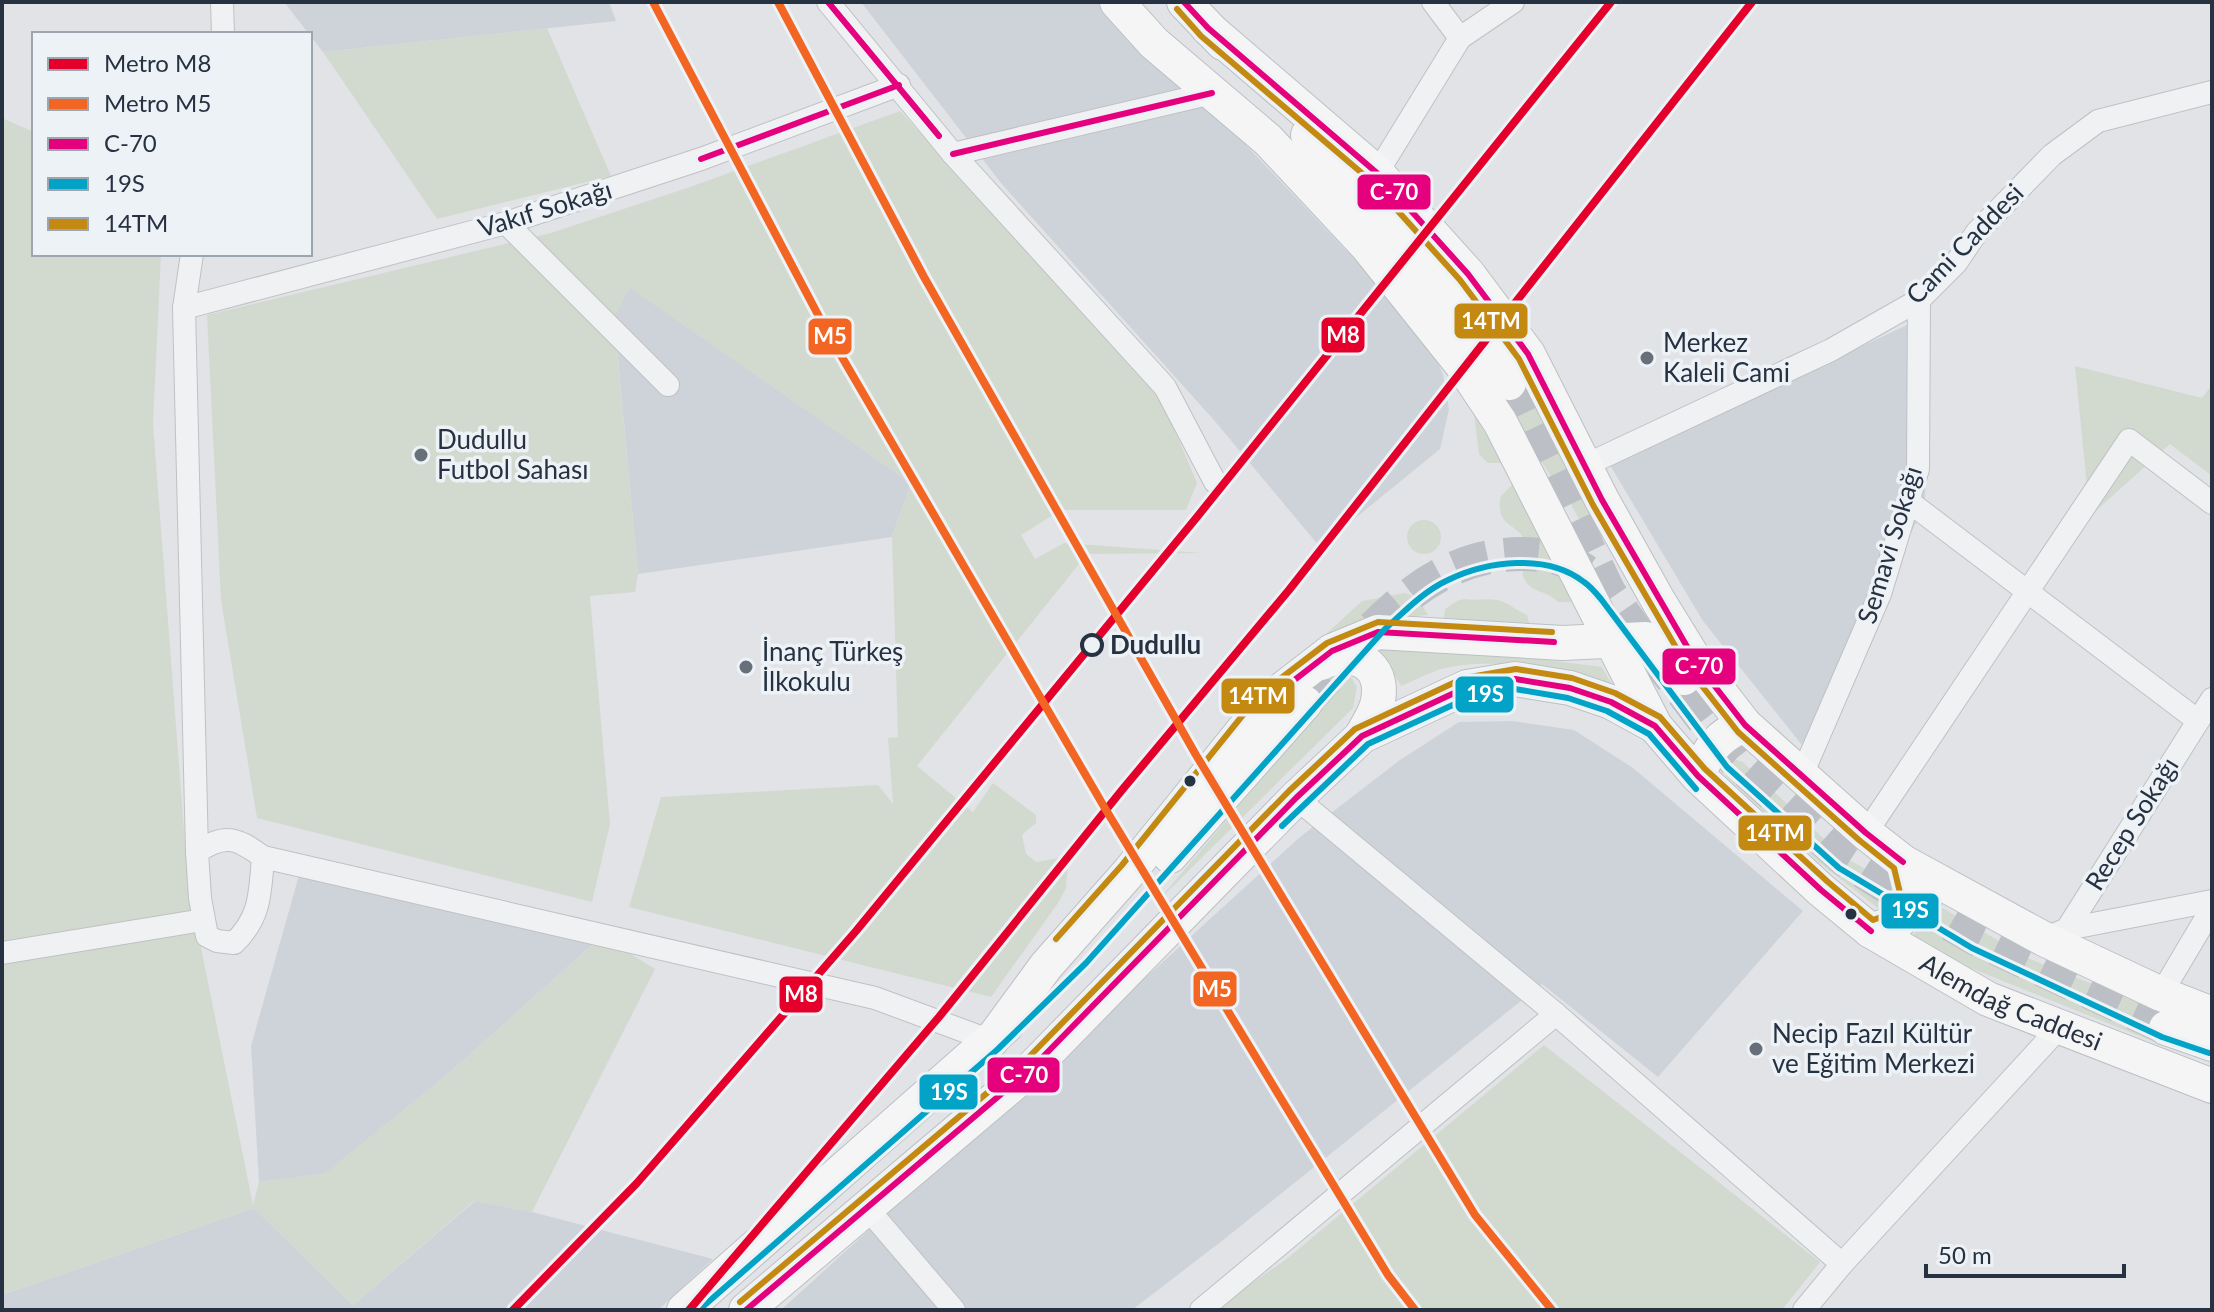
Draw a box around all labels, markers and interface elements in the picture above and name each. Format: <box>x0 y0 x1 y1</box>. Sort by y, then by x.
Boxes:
legend <box>32 32 312 256</box>
text: Metro M8 <box>104 48 211 77</box>
text: Metro M5 <box>104 88 211 117</box>
text: C-70 <box>104 128 157 157</box>
text: 19S <box>104 168 145 197</box>
street label: Vakıf Sokağı <box>474 173 615 244</box>
line badge: C-70 <box>1356 173 1432 211</box>
street label: Cami Caddesi <box>1899 176 2030 310</box>
text: C-70 <box>1370 178 1418 205</box>
text: 14TM <box>104 208 168 237</box>
line badge: 14TM <box>1453 302 1529 340</box>
text: 14TM <box>1461 307 1521 334</box>
line badge: M8 <box>1320 316 1366 354</box>
line badge: M5 <box>807 317 853 356</box>
text: M8 <box>1326 321 1360 348</box>
text: M5 <box>813 322 847 349</box>
place label: Merkez Kaleli Cami <box>1663 326 1790 388</box>
marker: Merkez Kaleli Cami <box>1638 349 1656 367</box>
place label: Dudullu Futbol Sahası <box>437 423 588 485</box>
marker: Dudullu Futbol Sahası <box>412 446 430 464</box>
street label: Semavi Sokağı <box>1850 462 1928 627</box>
place label: Dudullu <box>1110 628 1201 660</box>
marker: Dudullu <box>1081 634 1103 656</box>
place label: İnanç Türkeş İlkokulu <box>762 635 903 697</box>
line badge: C-70 <box>1661 647 1737 686</box>
text: C-70 <box>1675 652 1723 679</box>
marker: İnanç Türkeş İlkokulu <box>737 658 755 676</box>
line badge: 19S <box>1454 675 1515 714</box>
line badge: 14TM <box>1220 677 1296 715</box>
text: 19S <box>1466 680 1504 707</box>
text: 14TM <box>1228 682 1288 709</box>
street label: Recep Sokağı <box>2078 751 2185 896</box>
unlabelled marker <box>1182 773 1198 789</box>
line badge: 14TM <box>1737 814 1813 852</box>
text: 14TM <box>1745 819 1805 846</box>
line badge: 19S <box>1880 892 1940 930</box>
text: 19S <box>1891 896 1929 923</box>
unlabelled marker <box>1843 906 1859 922</box>
street label: Alemdağ Caddesi <box>1915 946 2107 1057</box>
line badge: M5 <box>1192 970 1238 1008</box>
line badge: M8 <box>778 975 824 1014</box>
text: M5 <box>1198 975 1232 1002</box>
text: M8 <box>784 980 818 1007</box>
place label: Necip Fazıl Kültür ve Eğitim Merkezi <box>1772 1017 1975 1079</box>
marker: Necip Fazıl Kültür ve Eğitim Merkezi <box>1747 1040 1765 1058</box>
line badge: C-70 <box>986 1056 1061 1094</box>
text: C-70 <box>1000 1061 1048 1088</box>
line badge: 19S <box>918 1073 979 1111</box>
text: 19S <box>930 1078 968 1105</box>
scale bar <box>1926 1228 2124 1278</box>
text: 50 m <box>1938 1240 1992 1269</box>

